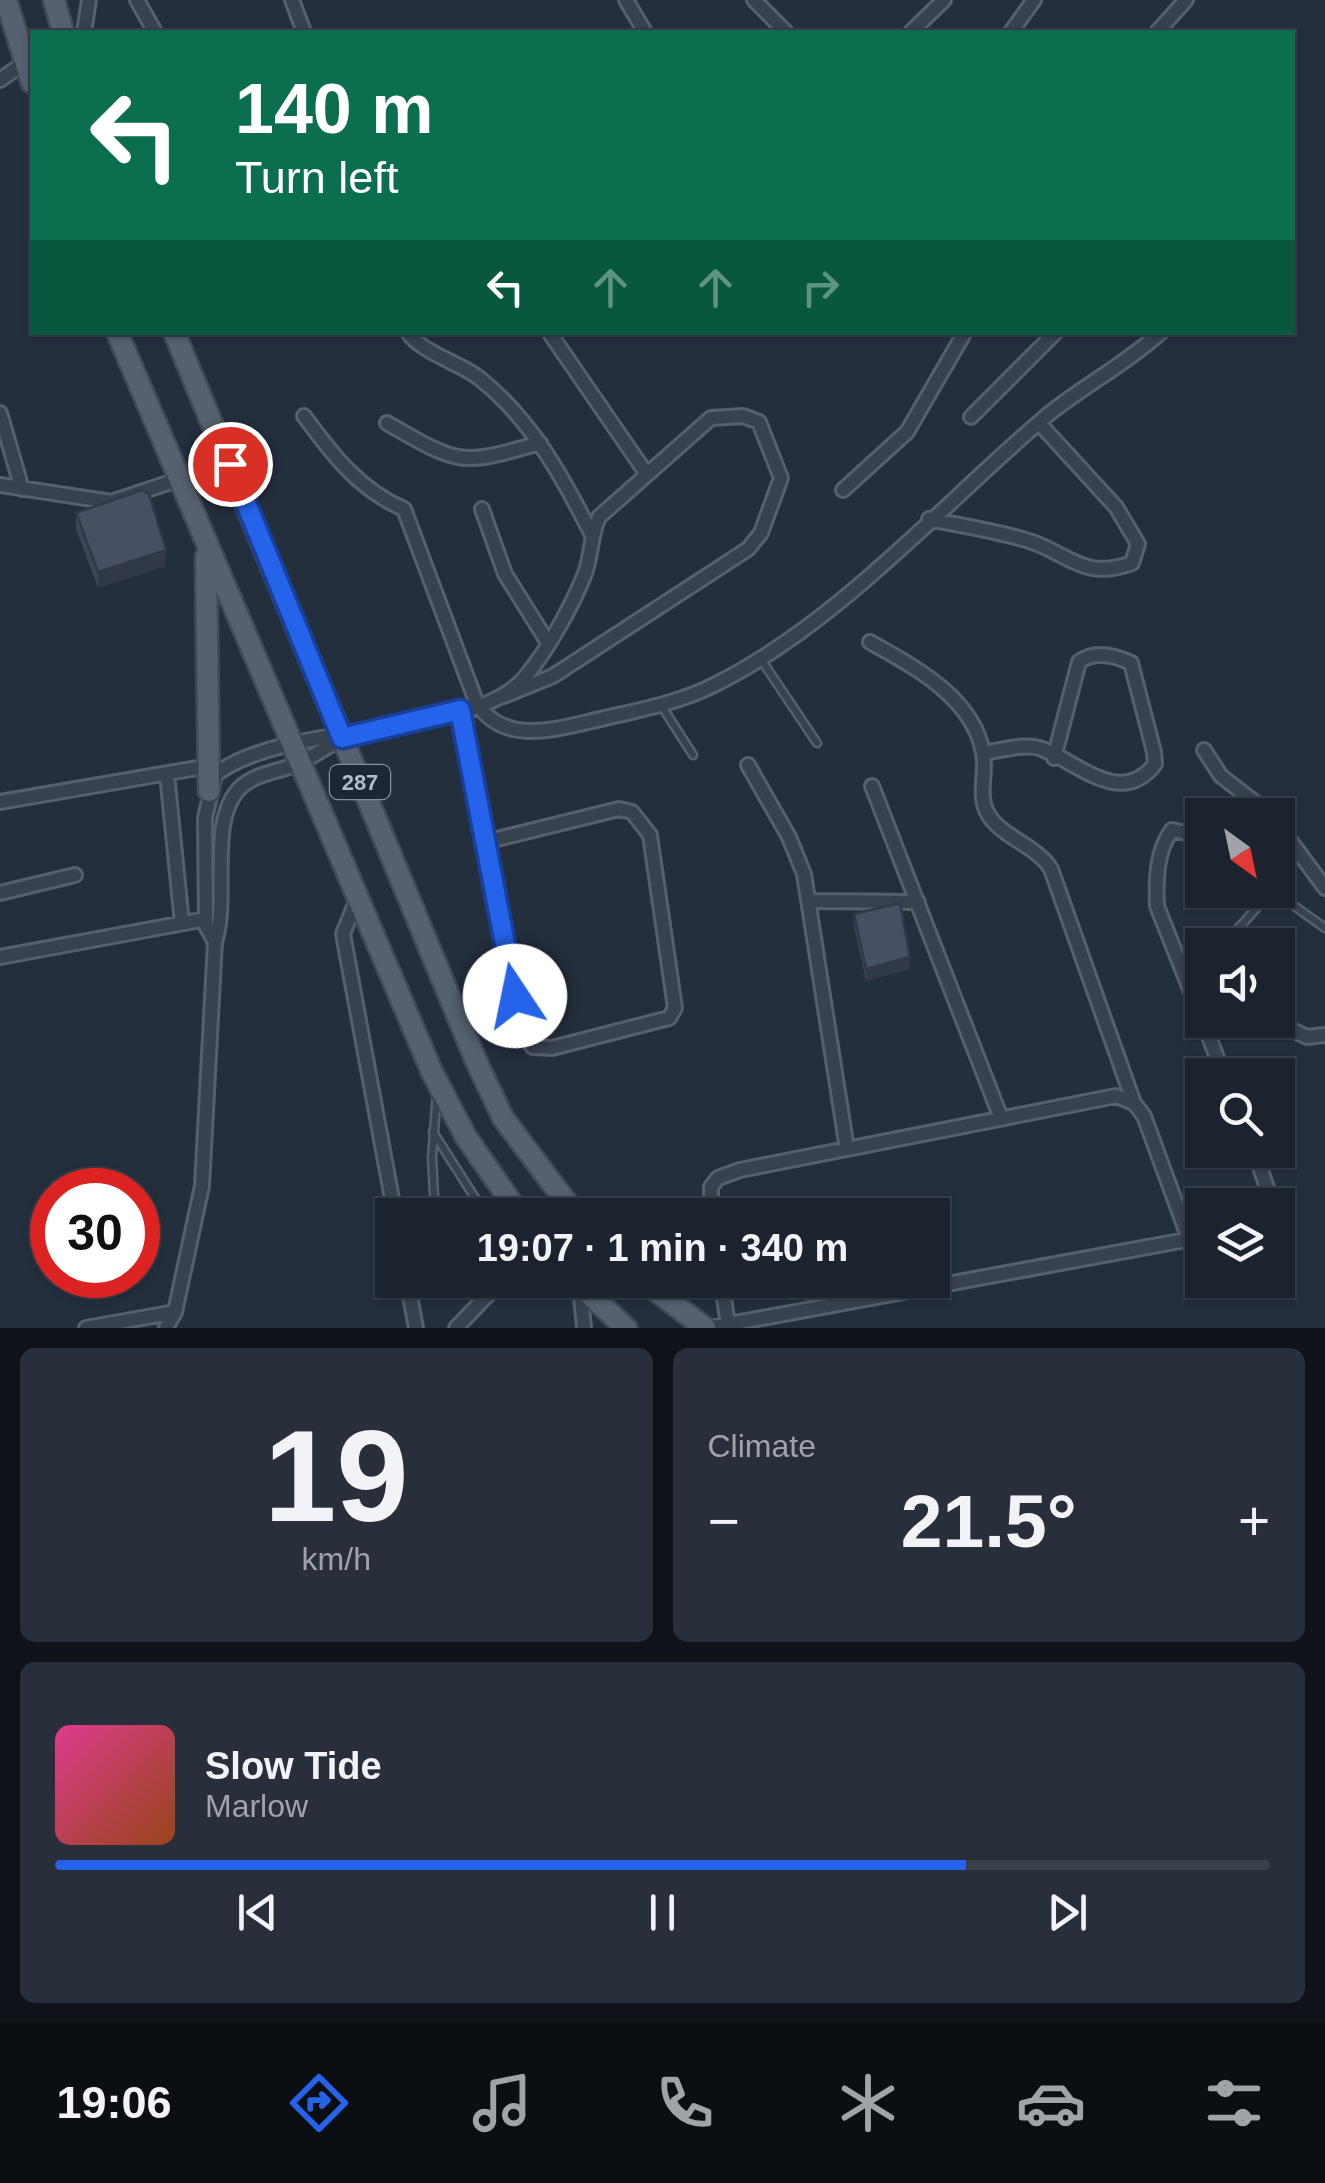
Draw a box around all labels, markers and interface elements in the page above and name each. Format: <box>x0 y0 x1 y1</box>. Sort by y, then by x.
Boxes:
icon: left <box>70 70 200 200</box>
text: 140 m <box>235 70 433 148</box>
text: Turn left <box>235 152 398 203</box>
icon: left <box>478 260 533 315</box>
icon: ahead <box>583 260 638 315</box>
icon: ahead <box>688 260 743 315</box>
icon: right <box>793 260 848 315</box>
pin <box>188 422 273 507</box>
icon: arrive <box>203 437 258 492</box>
road number: 287 <box>330 765 390 799</box>
north arrow <box>1185 798 1295 908</box>
map controls <box>1185 798 1295 1298</box>
button: sound <box>1185 928 1295 1038</box>
position arrow <box>463 944 567 1048</box>
button: search <box>1185 1058 1295 1168</box>
speed limit sign: 30 <box>30 1168 160 1298</box>
button: layers <box>1185 1188 1295 1298</box>
text: 19:07 · 1 min · 340 m <box>477 1227 848 1269</box>
text: 19 <box>264 1403 409 1549</box>
text: Climate <box>708 1428 816 1464</box>
text: 21.5° <box>901 1479 1077 1563</box>
text: − <box>708 1490 740 1552</box>
text: + <box>1238 1490 1270 1552</box>
text: km/h <box>302 1541 371 1577</box>
text: Slow Tide <box>205 1745 382 1787</box>
text: Marlow <box>205 1788 308 1824</box>
icon: previous <box>230 1885 285 1940</box>
icon: pause <box>635 1885 690 1940</box>
icon: next <box>1040 1885 1095 1940</box>
icon: directions <box>284 2068 354 2138</box>
icon: music <box>467 2068 537 2138</box>
icon: phone <box>650 2068 720 2138</box>
icon: climate <box>833 2068 903 2138</box>
icon: car <box>1016 2068 1086 2138</box>
icon: filters <box>1199 2068 1269 2138</box>
text: 19:06 <box>56 2077 172 2128</box>

